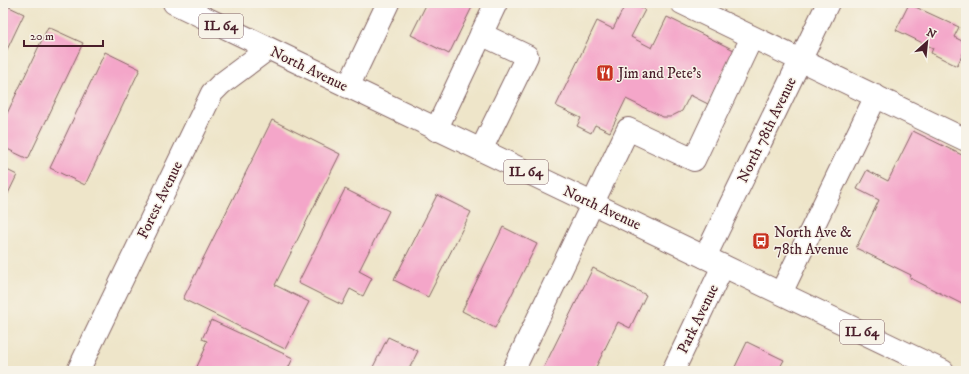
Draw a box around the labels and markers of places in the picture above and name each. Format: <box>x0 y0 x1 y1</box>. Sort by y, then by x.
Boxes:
restaurant icon: Jim and Pete's <box>595 63 615 83</box>
place label: Jim and Pete's <box>616 64 701 83</box>
place label: North Ave & 78th Avenue <box>774 223 852 259</box>
bus stop icon: North Ave & 78th Avenue <box>751 231 771 251</box>

